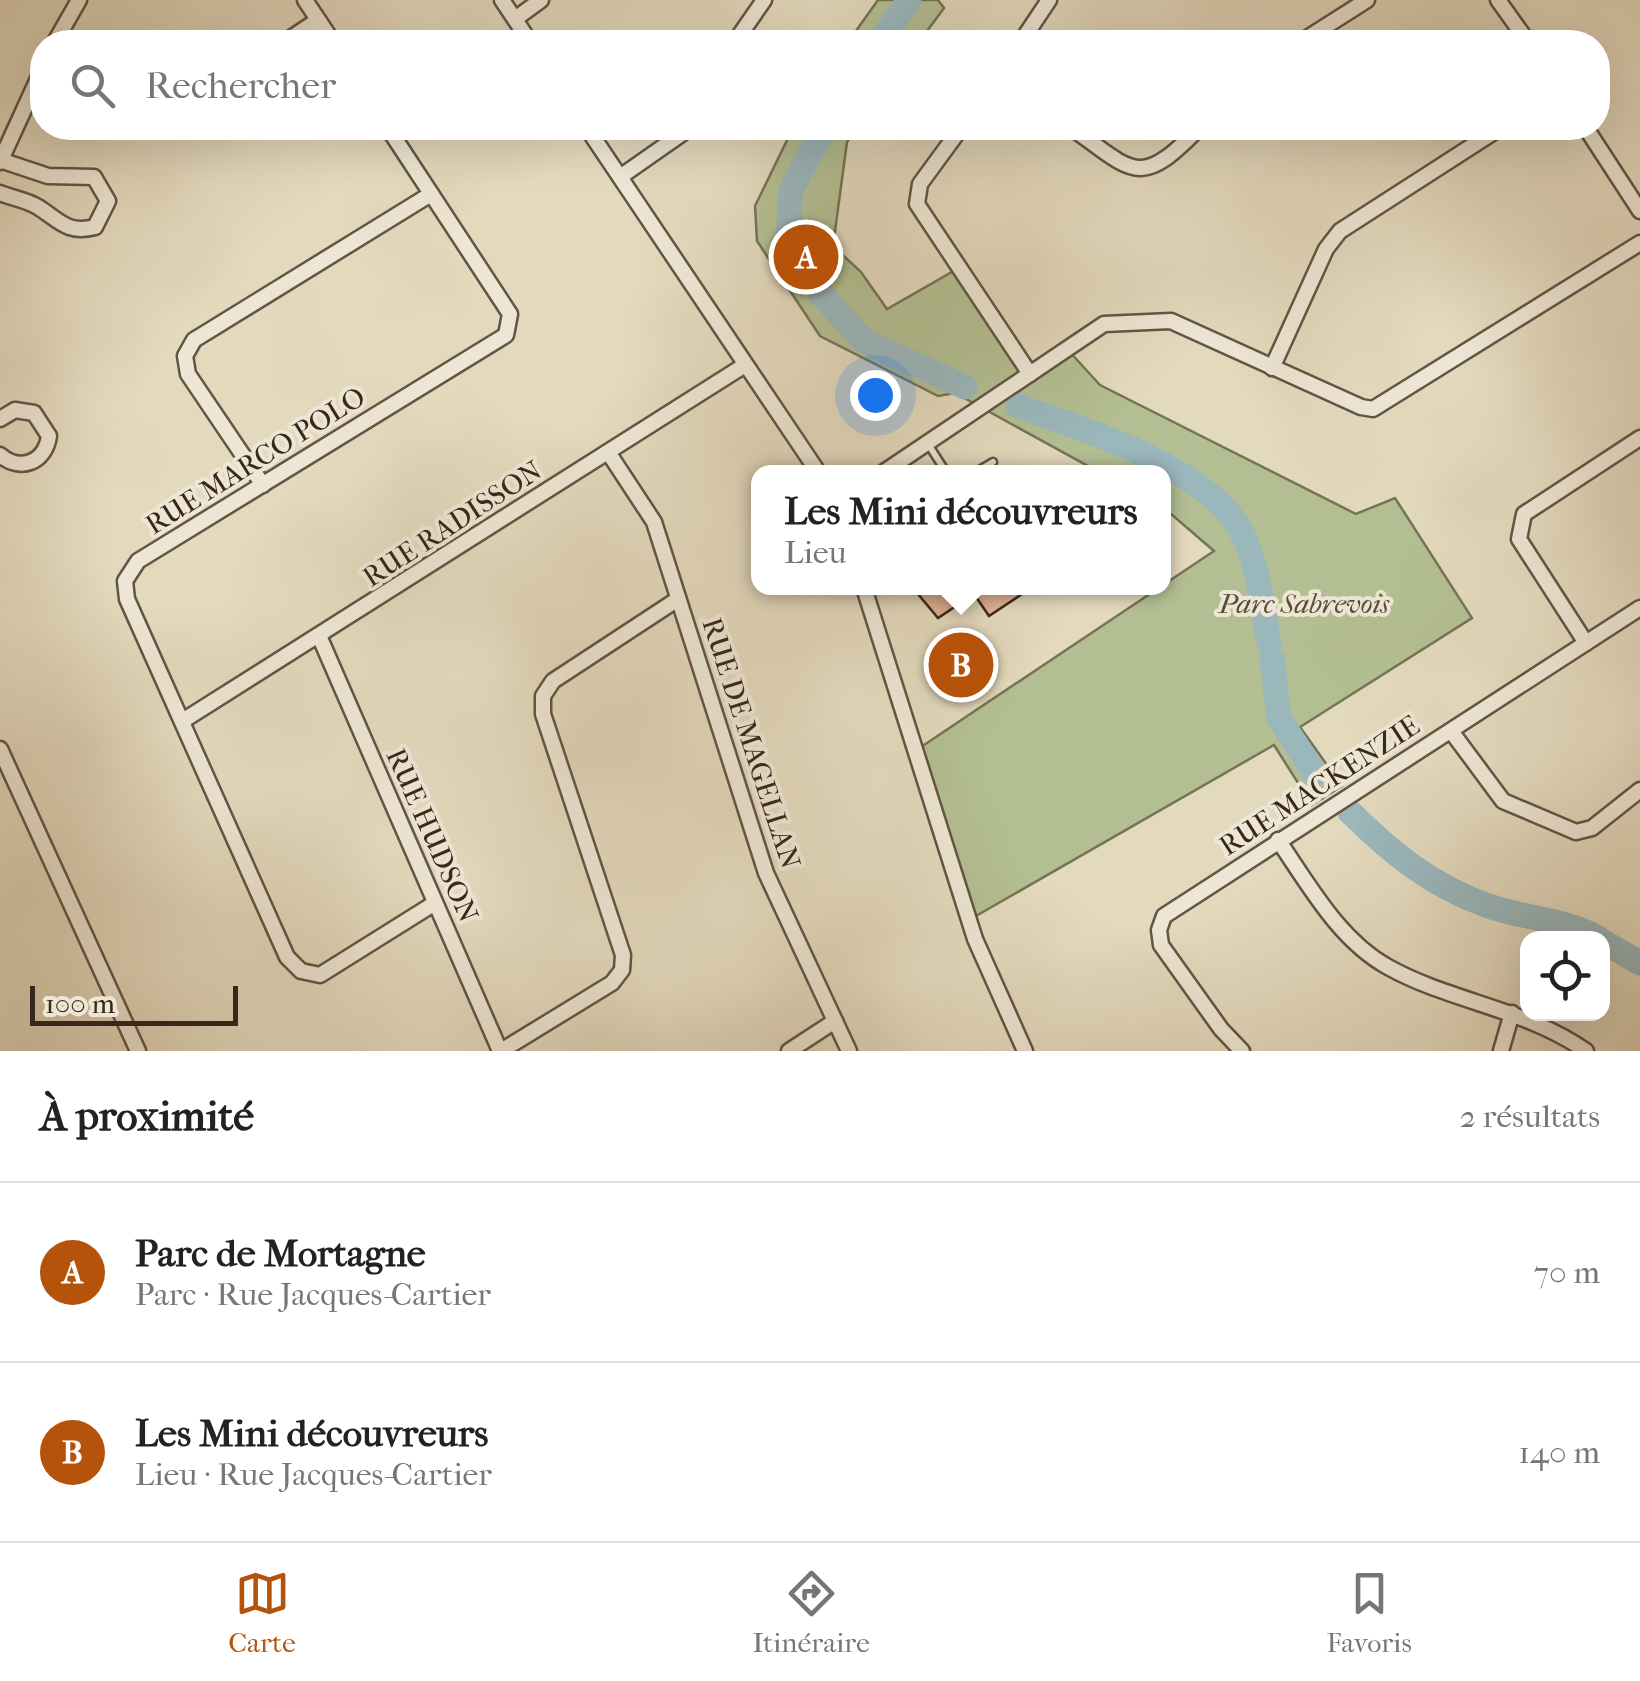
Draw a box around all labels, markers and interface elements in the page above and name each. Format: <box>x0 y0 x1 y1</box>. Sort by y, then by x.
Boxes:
search box <box>30 30 1610 140</box>
icon: search <box>65 58 120 113</box>
text: Rechercher <box>145 63 336 108</box>
pin: A <box>774 220 838 294</box>
your location <box>850 370 901 421</box>
street label: RUE MARCO POLO <box>140 380 371 541</box>
street label: RUE RADISSON <box>357 453 548 594</box>
popup <box>751 465 1171 595</box>
text: Les Mini découvreurs <box>784 489 1138 534</box>
text: Lieu <box>784 534 847 571</box>
park label: Parc Sabrevois <box>1217 587 1391 620</box>
street label: RUE DE MAGELLAN <box>695 614 808 873</box>
pin: B <box>928 628 994 702</box>
street label: RUE MACKENZIE <box>1213 708 1425 862</box>
street label: RUE HUDSON <box>379 743 486 927</box>
map controls <box>1520 931 1610 1021</box>
button: locate <box>1520 931 1610 1021</box>
scale bar <box>30 981 238 1026</box>
text: 100 m <box>45 987 115 1020</box>
text: À proximité <box>40 1092 254 1141</box>
text: 2 résultats <box>1459 1098 1600 1135</box>
text: Parc de Mortagne <box>135 1231 426 1276</box>
text: A <box>62 1254 83 1291</box>
text: 70 m <box>1534 1254 1600 1291</box>
text: Parc · Rue Jacques-Cartier <box>135 1276 491 1313</box>
text: Les Mini découvreurs <box>135 1411 488 1456</box>
text: B <box>62 1434 83 1471</box>
text: 140 m <box>1519 1434 1600 1471</box>
text: Lieu · Rue Jacques-Cartier <box>135 1456 492 1493</box>
tab: Carte <box>228 1566 296 1659</box>
tab: Itinéraire <box>752 1566 870 1659</box>
tab: Favoris <box>1326 1566 1412 1659</box>

